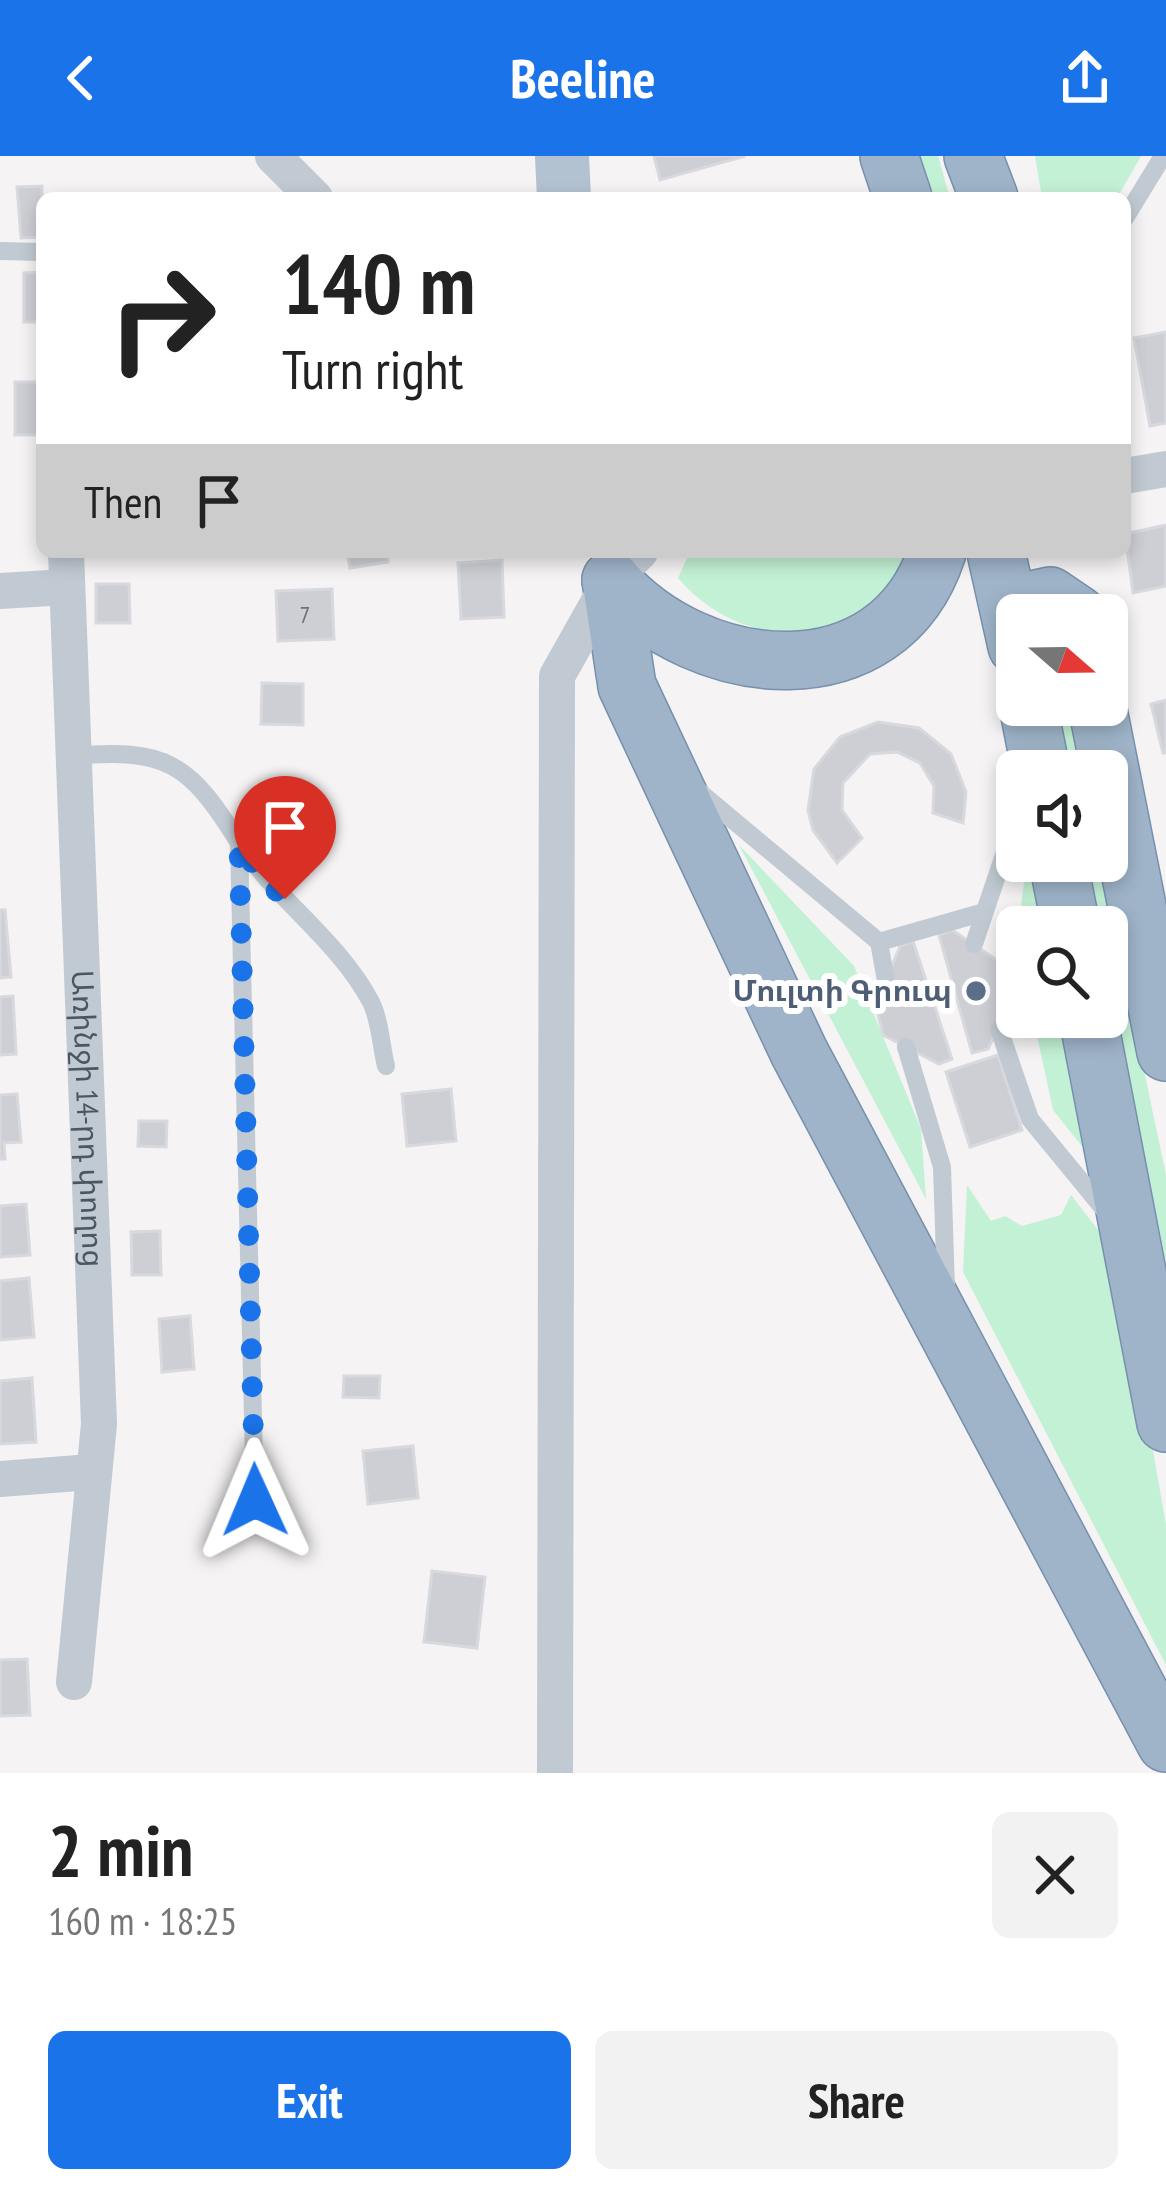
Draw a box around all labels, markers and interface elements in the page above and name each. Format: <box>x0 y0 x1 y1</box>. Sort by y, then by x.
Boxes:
text: Beeline <box>510 43 656 113</box>
icon: back <box>48 45 114 111</box>
icon: share <box>1052 45 1118 111</box>
text: 140 m <box>282 228 475 337</box>
icon: right <box>84 240 240 396</box>
text: Turn right <box>282 334 463 404</box>
icon: arrive <box>186 468 252 534</box>
text: Then <box>84 472 162 530</box>
north arrow <box>996 594 1128 726</box>
map controls <box>996 594 1128 1038</box>
house number: 7 <box>300 599 310 630</box>
button: sound <box>996 750 1128 882</box>
pin <box>234 776 336 899</box>
icon: arrive <box>252 794 318 860</box>
button: search <box>996 906 1128 1038</box>
street label: Առինջի 14-րդ փողոց <box>64 969 114 1268</box>
place label: Մուլտի Գրուպ <box>732 970 952 1009</box>
marker: Մուլտի Գրուպ <box>963 978 989 1004</box>
position arrow <box>192 1437 318 1563</box>
text: 2 min <box>48 1803 193 1896</box>
button: close <box>992 1812 1118 1938</box>
text: 160 m · 18:25 <box>48 1895 237 1946</box>
button: Exit <box>48 2031 571 2169</box>
button: Share <box>595 2031 1118 2169</box>

